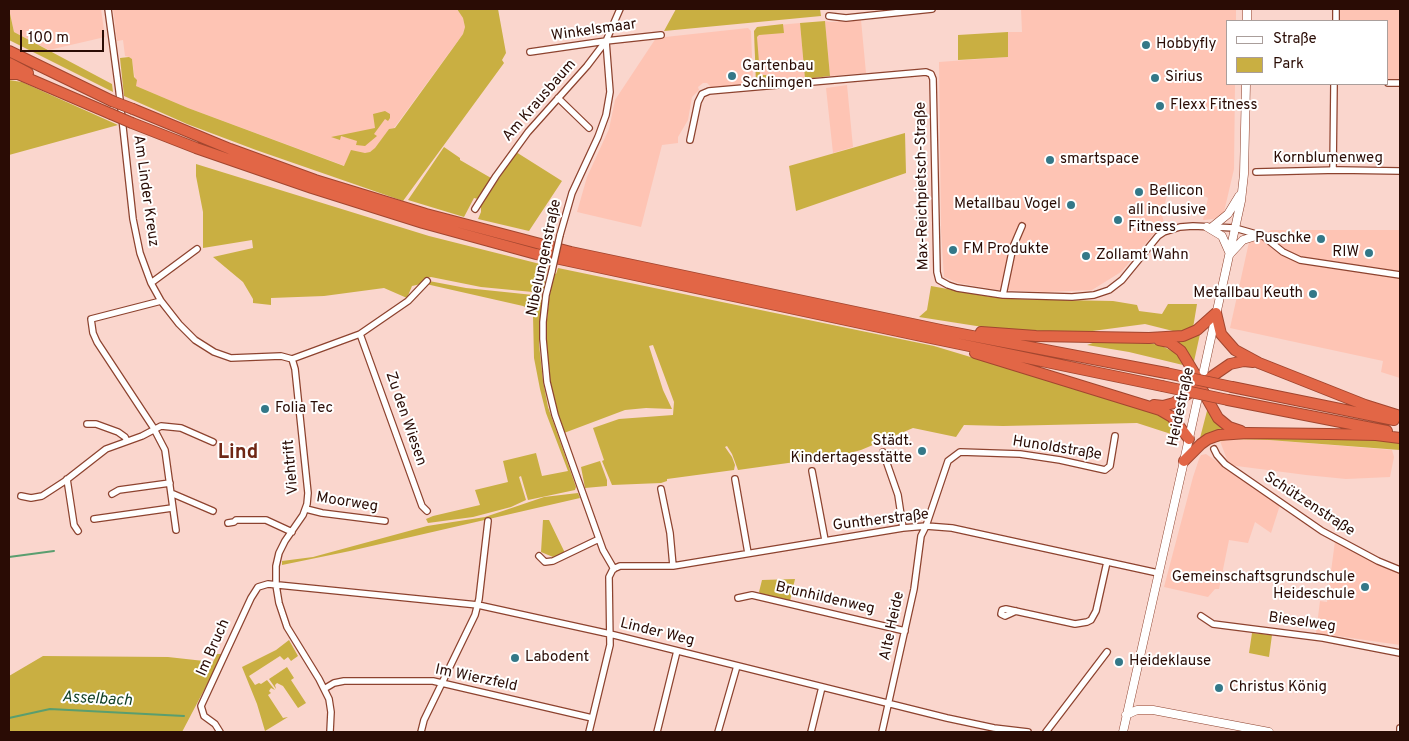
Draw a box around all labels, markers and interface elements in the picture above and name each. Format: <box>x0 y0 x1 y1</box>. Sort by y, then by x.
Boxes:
street label: Winkelsmaar <box>550 16 638 46</box>
scale bar <box>22 20 106 52</box>
legend <box>1226 20 1389 85</box>
text: 100 m <box>28 29 69 48</box>
text: Straße <box>1273 30 1317 49</box>
place label: Hobbyfly <box>1156 36 1216 54</box>
marker: Hobbyfly <box>1140 39 1152 51</box>
text: Park <box>1273 55 1304 74</box>
street label: Am Krausbaum <box>499 56 581 146</box>
place label: Gartenbau Schlimgen <box>742 58 814 93</box>
place label: Sirius <box>1165 69 1203 87</box>
marker: Gartenbau Schlimgen <box>726 70 738 82</box>
marker: Sirius <box>1149 72 1161 84</box>
place label: Flexx Fitness <box>1170 97 1257 115</box>
marker: Flexx Fitness <box>1154 100 1166 112</box>
street label: Max-Reichpietsch-Straße <box>913 102 933 270</box>
street label: Am Linder Kreuz <box>128 134 162 248</box>
street label: Kornblumenweg <box>1273 150 1383 168</box>
place label: smartspace <box>1060 151 1139 169</box>
marker: smartspace <box>1044 154 1056 166</box>
place label: Bellicon <box>1149 183 1203 201</box>
marker: Bellicon <box>1133 186 1145 198</box>
place label: Metallbau Vogel <box>954 196 1061 214</box>
street label: Nibelungenstraße <box>524 198 566 318</box>
marker: Metallbau Vogel <box>1065 199 1077 211</box>
place label: all inclusive Fitness <box>1128 202 1206 237</box>
marker: all inclusive Fitness <box>1112 214 1124 226</box>
place label: Puschke <box>1255 230 1311 248</box>
marker: Puschke <box>1315 233 1327 245</box>
place label: FM Produkte <box>963 241 1049 259</box>
marker: FM Produkte <box>947 244 959 256</box>
place label: RIW <box>1332 244 1359 262</box>
place label: Zollamt Wahn <box>1096 247 1189 265</box>
marker: RIW <box>1363 247 1375 259</box>
marker: Zollamt Wahn <box>1080 250 1092 262</box>
place label: Metallbau Keuth <box>1193 285 1303 303</box>
marker: Metallbau Keuth <box>1307 288 1319 300</box>
street label: Heidestraße <box>1165 366 1199 448</box>
street label: Zu den Wiesen <box>381 370 429 468</box>
place label: Folia Tec <box>275 400 333 418</box>
marker: Folia Tec <box>259 403 271 415</box>
place label: Städt. Kindertagesstätte <box>791 433 912 468</box>
street label: Hunoldstraße <box>1011 433 1103 465</box>
street label: Viehtrift <box>281 439 303 495</box>
district label: Lind <box>218 442 258 466</box>
marker: Städt. Kindertagesstätte <box>916 445 928 457</box>
street label: Schützenstraße <box>1260 469 1358 541</box>
street label: Moorweg <box>315 489 379 517</box>
street label: Guntherstraße <box>832 506 930 536</box>
place label: Gemeinschaftsgrundschule Heideschule <box>1172 569 1355 604</box>
street label: Brunhildenweg <box>774 579 876 619</box>
marker: Gemeinschaftsgrundschule Heideschule <box>1359 581 1371 593</box>
street label: Alte Heide <box>877 590 909 662</box>
street label: Bieselweg <box>1267 609 1337 637</box>
street label: Linder Weg <box>618 615 696 651</box>
street label: Im Bruch <box>194 617 234 679</box>
place label: Labodent <box>525 649 589 667</box>
marker: Labodent <box>509 652 521 664</box>
place label: Heideklause <box>1129 653 1211 671</box>
marker: Heideklause <box>1113 656 1125 668</box>
street label: Im Wierzfeld <box>433 662 519 696</box>
place label: Christus König <box>1229 679 1327 697</box>
marker: Christus König <box>1213 682 1225 694</box>
water label: Asselbach <box>61 689 133 711</box>

